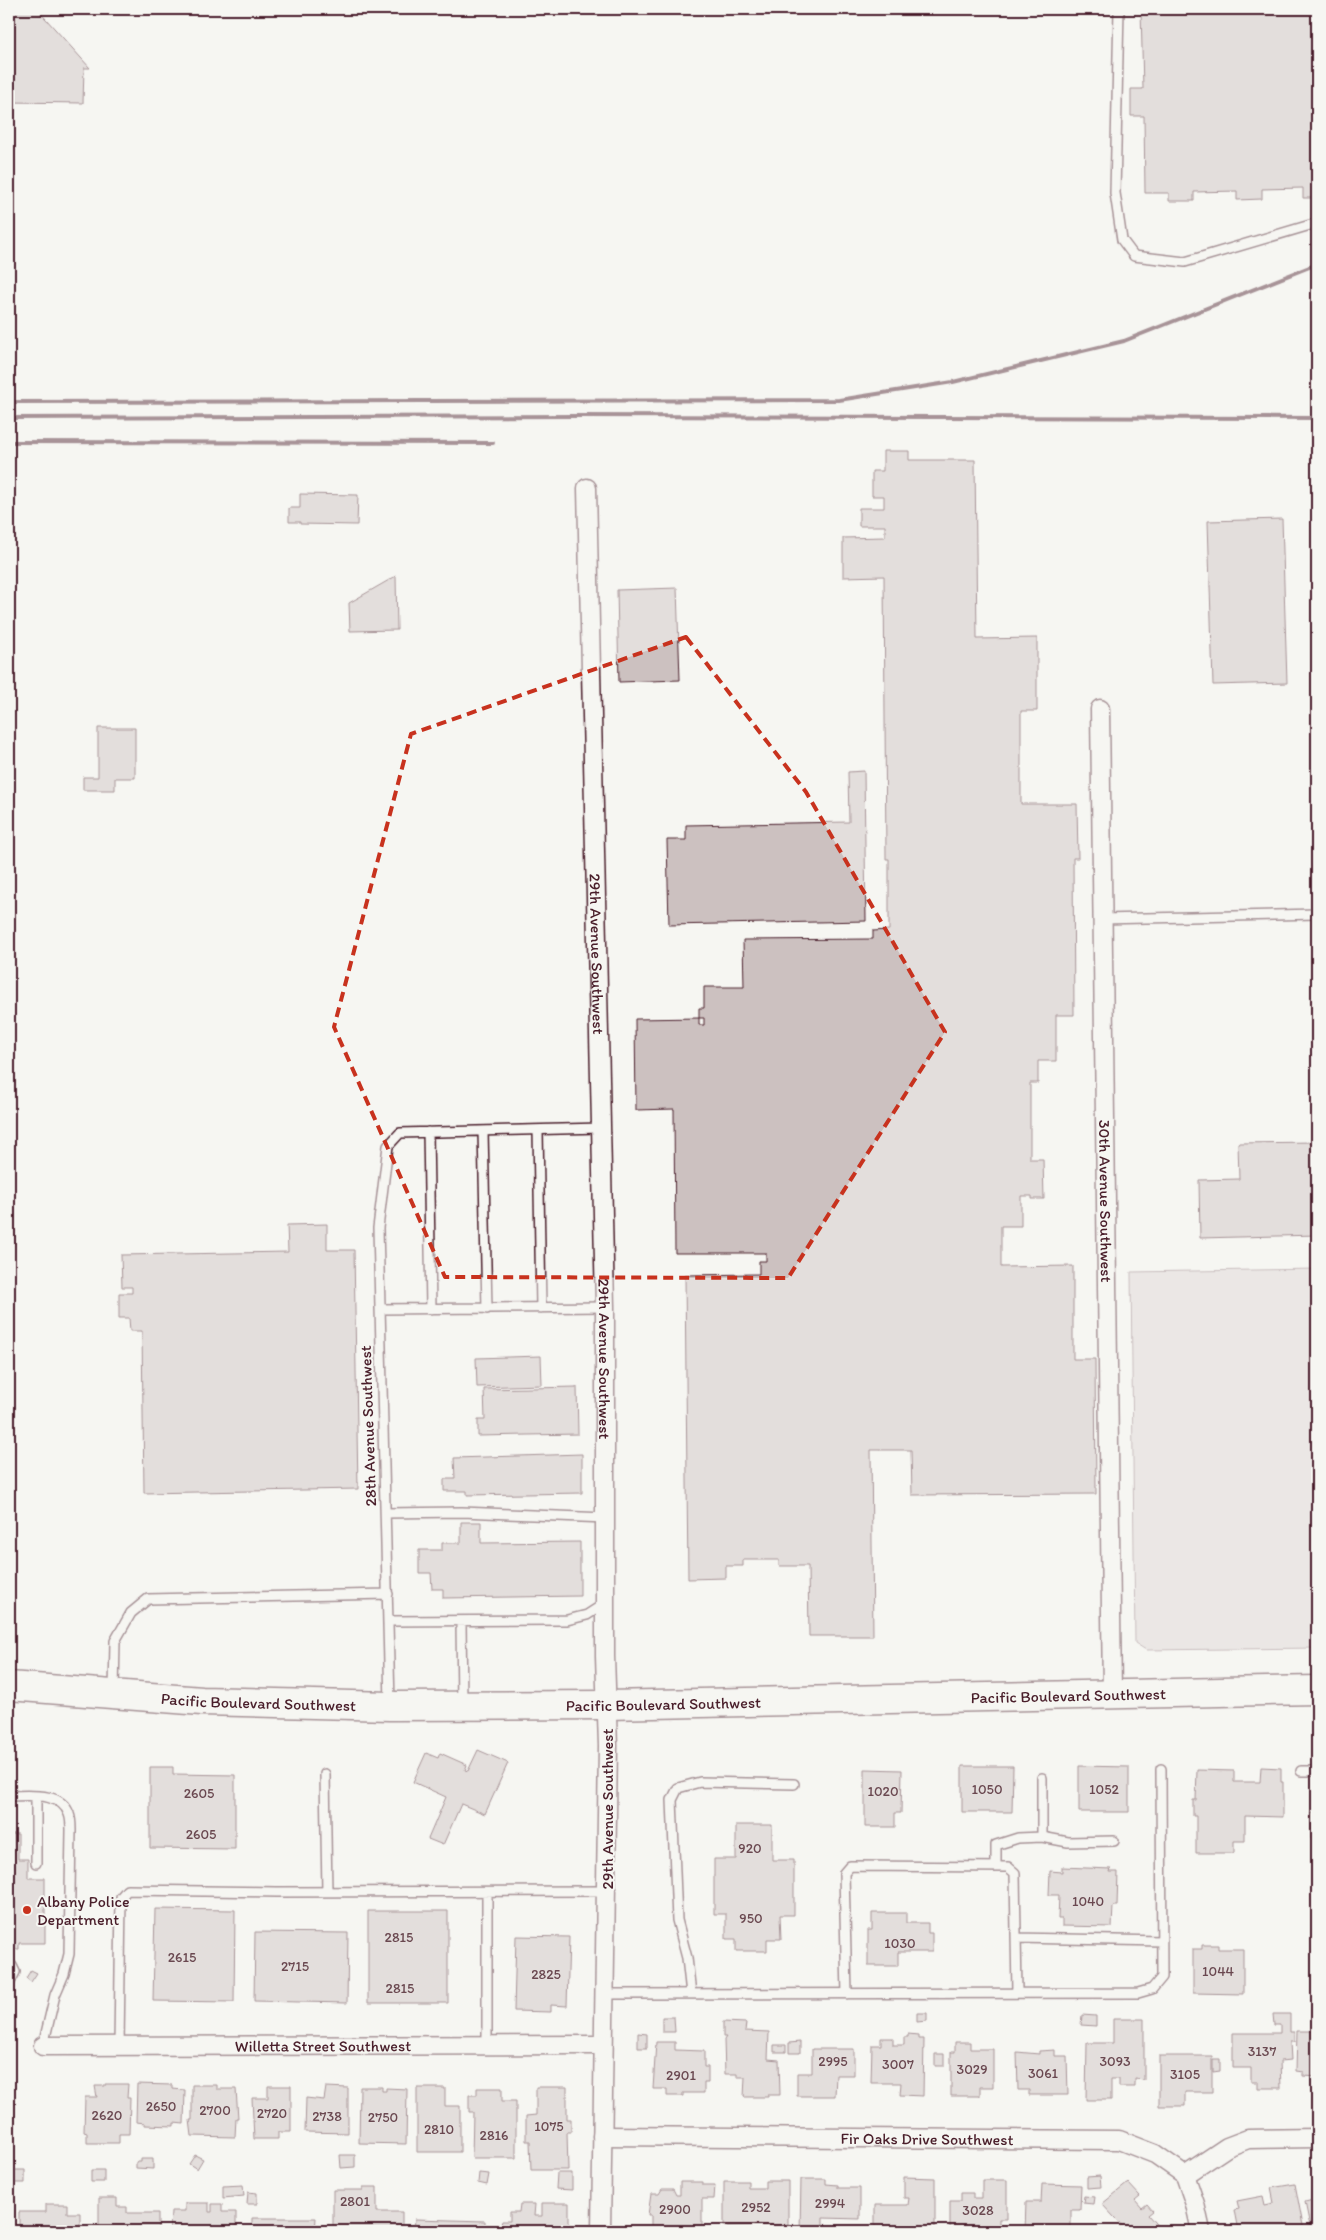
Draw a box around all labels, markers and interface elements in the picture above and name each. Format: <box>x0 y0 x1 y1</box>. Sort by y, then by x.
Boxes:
street label: 29th Avenue Southwest <box>586 873 609 1035</box>
street label: 30th Avenue Southwest <box>1096 1119 1116 1282</box>
street label: 29th Avenue Southwest <box>595 1278 615 1439</box>
street label: 28th Avenue Southwest <box>356 1345 380 1507</box>
street label: Pacific Boulevard Southwest <box>970 1684 1166 1707</box>
street label: Pacific Boulevard Southwest <box>160 1688 356 1715</box>
street label: Pacific Boulevard Southwest <box>566 1692 761 1715</box>
street label: 29th Avenue Southwest <box>598 1729 617 1889</box>
house number: 1050 <box>971 1781 1003 1798</box>
house number: 1052 <box>1089 1781 1120 1798</box>
house number: 1020 <box>867 1783 899 1800</box>
house number: 2605 <box>184 1785 214 1802</box>
house number: 2605 <box>186 1826 216 1843</box>
house number: 920 <box>738 1840 762 1857</box>
place label: Albany Police Department <box>37 1892 130 1929</box>
house number: 1040 <box>1072 1893 1104 1910</box>
marker: Albany Police Department <box>21 1904 33 1916</box>
house number: 950 <box>739 1910 763 1927</box>
house number: 2815 <box>385 1929 413 1946</box>
house number: 1030 <box>884 1935 916 1952</box>
house number: 2615 <box>168 1949 196 1966</box>
house number: 2715 <box>281 1958 309 1975</box>
house number: 1044 <box>1202 1963 1235 1980</box>
house number: 2825 <box>531 1966 561 1983</box>
house number: 2815 <box>386 1980 414 1997</box>
street label: Willetta Street Southwest <box>235 2036 411 2055</box>
house number: 3137 <box>1248 2043 1276 2060</box>
house number: 2995 <box>818 2053 848 2070</box>
house number: 3093 <box>1099 2053 1131 2070</box>
house number: 3007 <box>882 2056 914 2073</box>
house number: 3029 <box>957 2061 987 2078</box>
house number: 3061 <box>1028 2065 1059 2082</box>
house number: 3105 <box>1170 2066 1200 2083</box>
house number: 2901 <box>666 2067 696 2084</box>
house number: 2650 <box>146 2098 176 2115</box>
house number: 2700 <box>199 2102 231 2119</box>
house number: 2720 <box>257 2105 287 2122</box>
house number: 2620 <box>92 2107 122 2124</box>
house number: 2738 <box>312 2108 342 2125</box>
house number: 2750 <box>368 2109 398 2126</box>
house number: 1075 <box>534 2118 564 2135</box>
house number: 2810 <box>424 2121 454 2138</box>
house number: 2816 <box>480 2127 508 2144</box>
street label: Fir Oaks Drive Southwest <box>840 2128 1014 2149</box>
house number: 2801 <box>340 2193 371 2210</box>
house number: 2994 <box>815 2195 846 2212</box>
house number: 2952 <box>741 2199 771 2216</box>
house number: 2900 <box>659 2201 691 2218</box>
house number: 3028 <box>962 2202 994 2219</box>

